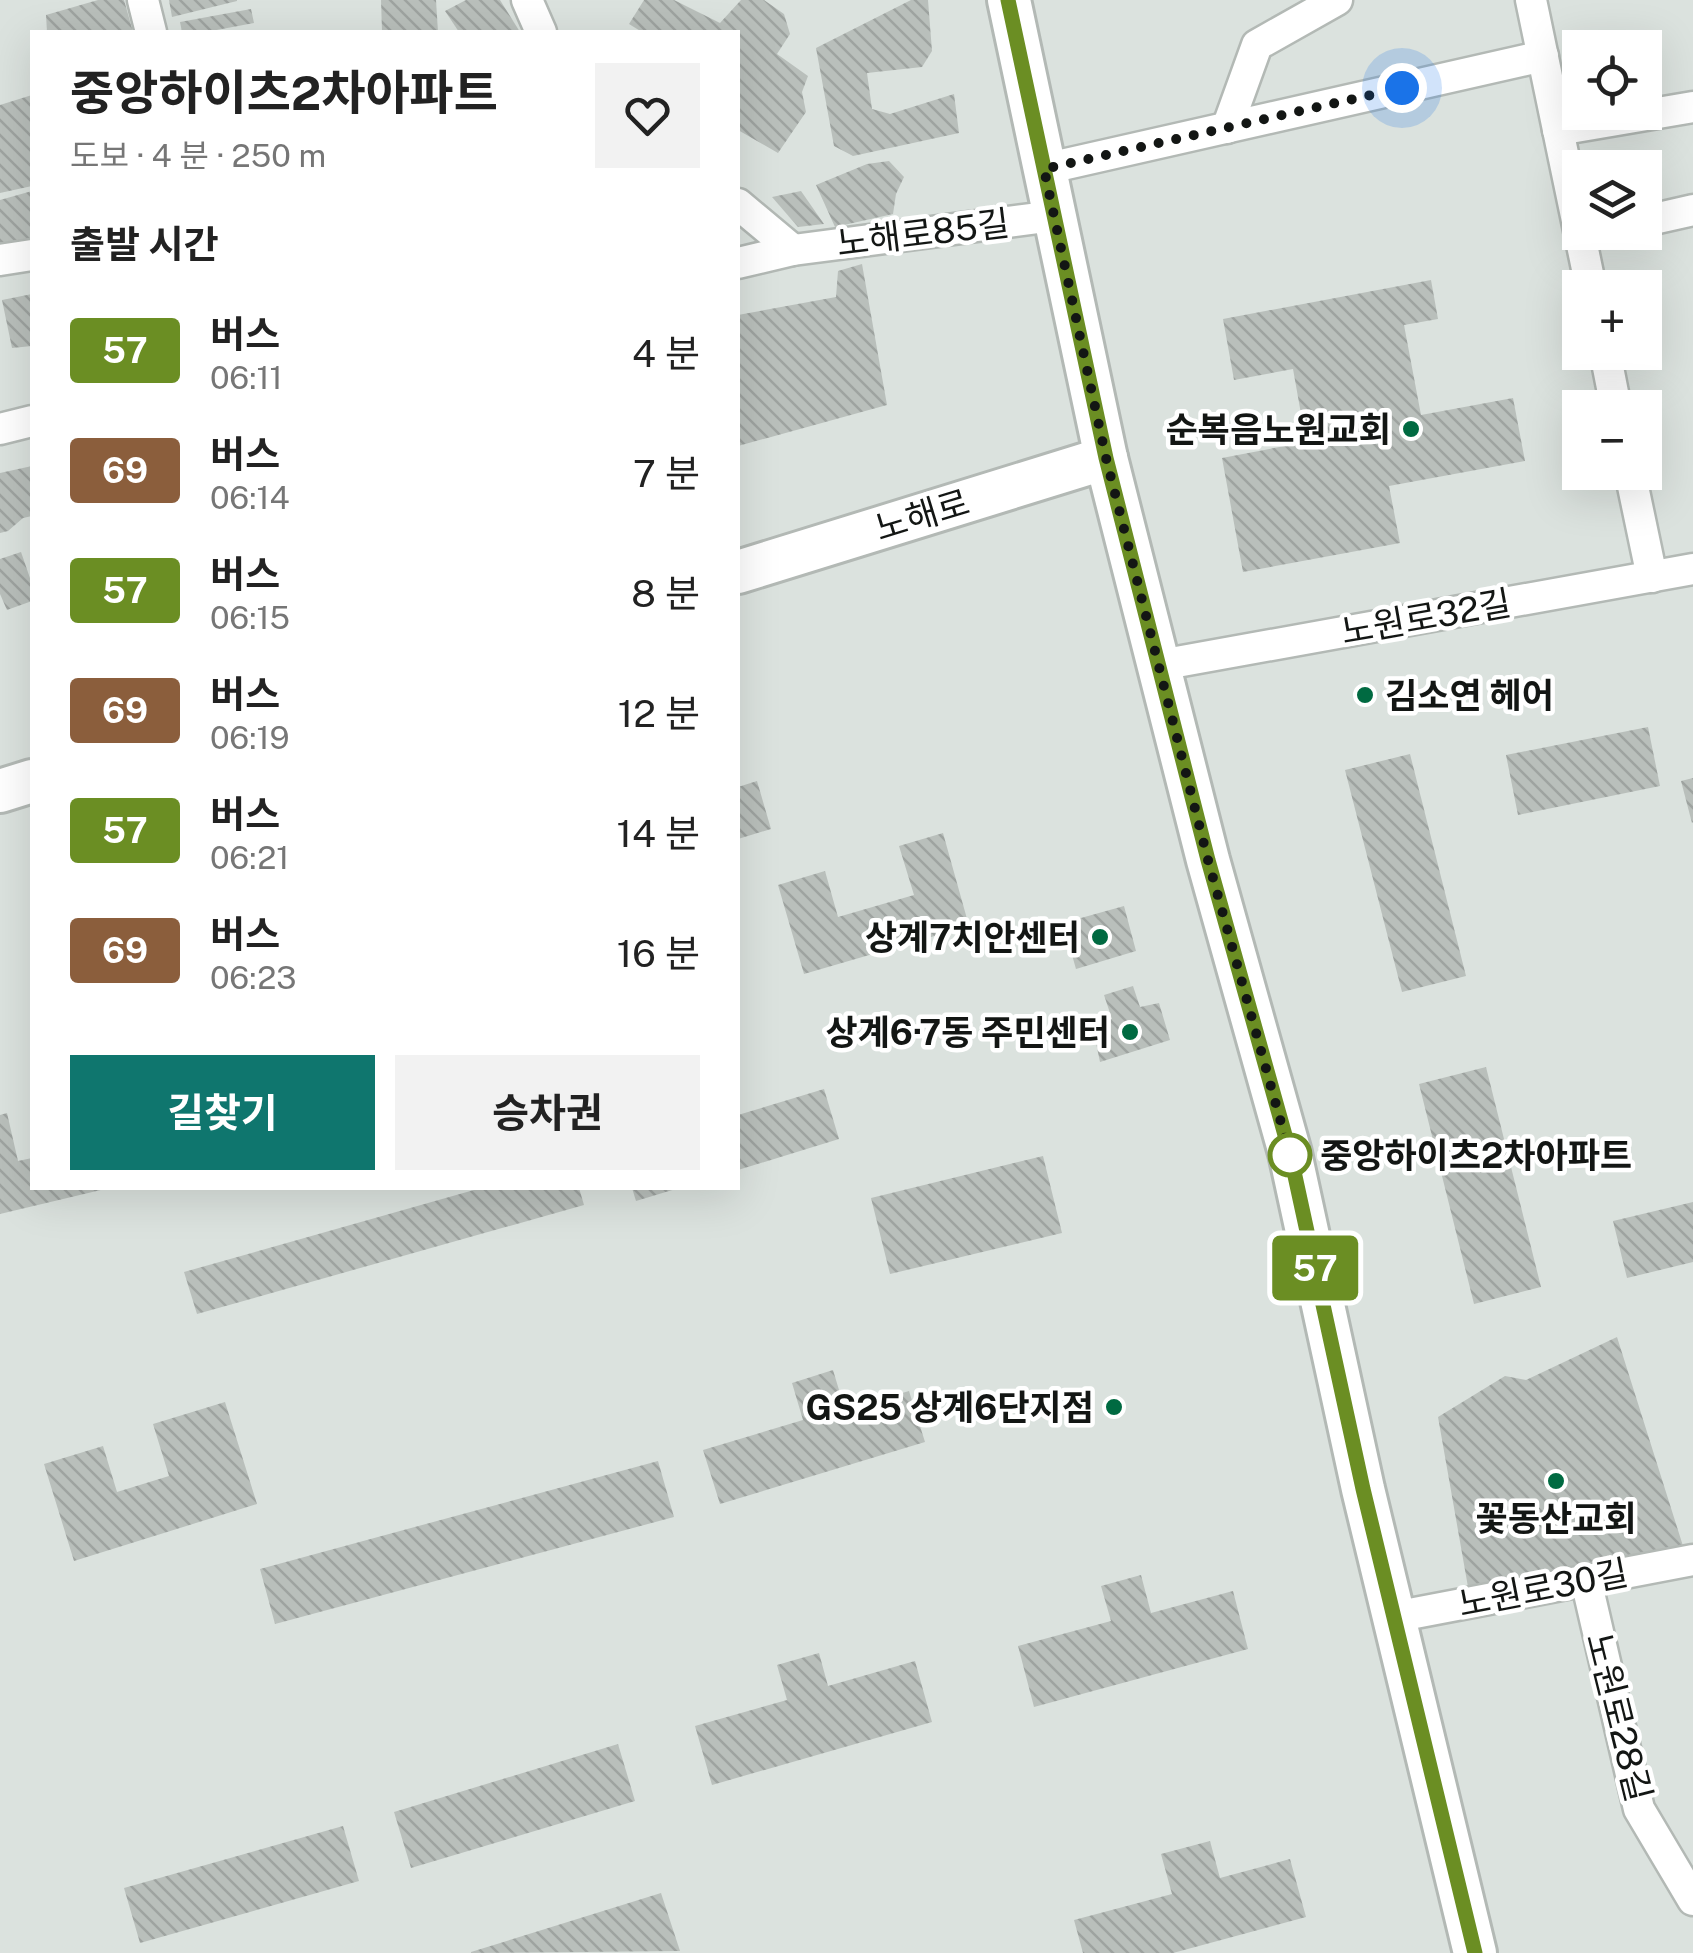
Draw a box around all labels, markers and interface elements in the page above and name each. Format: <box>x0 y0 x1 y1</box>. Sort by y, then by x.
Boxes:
map controls <box>1562 30 1662 490</box>
button: locate <box>1562 30 1662 130</box>
button: heart <box>595 63 700 168</box>
your location <box>1377 63 1427 113</box>
text: 중앙하이츠2차아파트 <box>70 64 498 121</box>
text: 도보 · 4 분 · 250 m <box>70 137 326 174</box>
button: layers <box>1562 150 1662 250</box>
street label: 노해로85길 <box>834 202 1012 264</box>
text: 출발 시간 <box>70 222 218 267</box>
button: + <box>1562 270 1662 370</box>
text: 버스 <box>210 312 280 357</box>
text: 57 <box>102 330 148 371</box>
text: 4 분 <box>632 331 700 376</box>
text: 06:11 <box>210 359 283 396</box>
button: − <box>1562 390 1662 490</box>
place label: 순복음노원교회 <box>1166 409 1391 450</box>
marker: 순복음노원교회 <box>1400 418 1422 440</box>
text: 버스 <box>210 432 280 477</box>
text: 69 <box>102 450 148 491</box>
text: 7 분 <box>633 451 700 496</box>
text: 06:14 <box>210 479 290 516</box>
street label: 노해로 <box>870 481 974 549</box>
text: 버스 <box>210 552 280 597</box>
text: 57 <box>102 570 148 611</box>
text: 8 분 <box>631 571 700 616</box>
street label: 노원로32길 <box>1338 582 1514 652</box>
text: 06:15 <box>210 599 290 636</box>
text: 버스 <box>210 672 280 717</box>
place label: 김소연 헤어 <box>1385 675 1554 716</box>
marker: 김소연 헤어 <box>1354 684 1376 706</box>
text: 69 <box>102 690 148 731</box>
text: 12 분 <box>618 691 700 736</box>
text: 06:19 <box>210 719 290 756</box>
text: 버스 <box>210 792 280 837</box>
text: 57 <box>102 810 148 851</box>
text: 14 분 <box>616 811 700 856</box>
text: 06:21 <box>210 839 289 876</box>
text: 버스 <box>210 912 280 957</box>
place label: 상계7치안센터 <box>865 917 1080 958</box>
marker: 상계7치안센터 <box>1089 926 1111 948</box>
text: 69 <box>102 930 148 971</box>
text: 16 분 <box>617 931 700 976</box>
text: 06:23 <box>210 959 296 996</box>
place label: 상계6·7동 주민센터 <box>825 1012 1110 1053</box>
marker: 상계6·7동 주민센터 <box>1119 1021 1141 1043</box>
button: 길찾기 <box>70 1055 375 1170</box>
button: 승차권 <box>395 1055 700 1170</box>
marker: 중앙하이츠2차아파트 <box>1269 1134 1311 1176</box>
place label: 중앙하이츠2차아파트 <box>1320 1135 1632 1176</box>
line badge: 57 <box>1270 1236 1360 1300</box>
text: 57 <box>1292 1248 1338 1289</box>
place label: GS25 상계6단지점 <box>805 1387 1094 1428</box>
marker: GS25 상계6단지점 <box>1103 1396 1125 1418</box>
marker: 꽃동산교회 <box>1545 1470 1567 1492</box>
place label: 꽃동산교회 <box>1475 1498 1637 1539</box>
street label: 노원로30길 <box>1455 1551 1631 1625</box>
street label: 노원로28길 <box>1578 1628 1660 1806</box>

